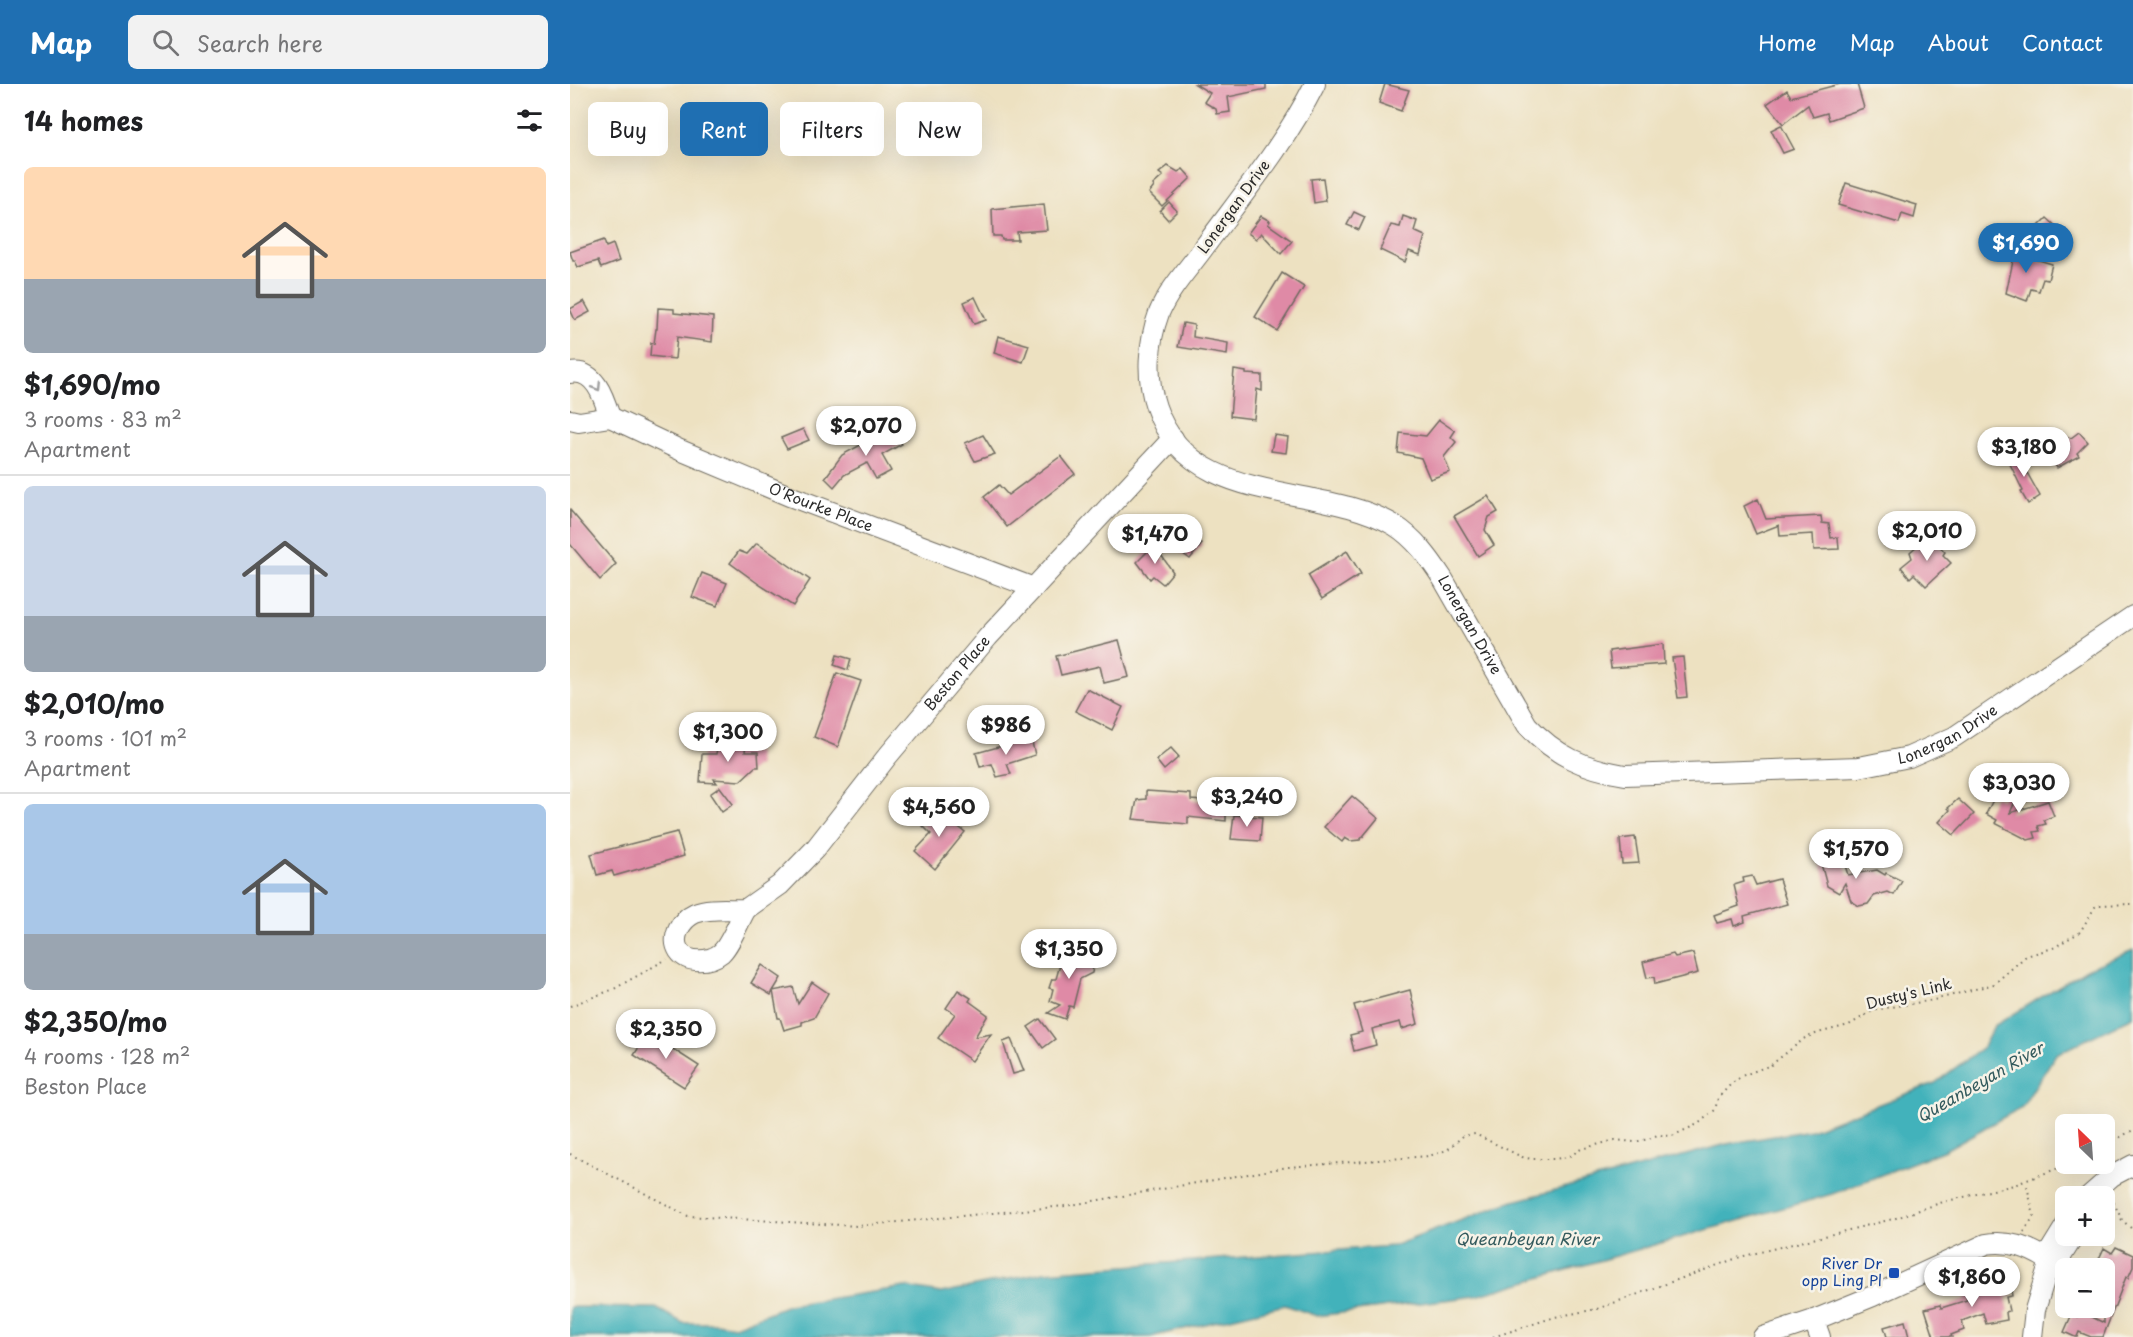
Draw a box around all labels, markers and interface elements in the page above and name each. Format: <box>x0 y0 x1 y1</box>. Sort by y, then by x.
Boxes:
search box <box>128 15 548 69</box>
text: Map <box>30 21 92 64</box>
icon: search <box>149 26 182 59</box>
text: Search here <box>197 26 323 59</box>
text: Home <box>1758 26 1817 58</box>
text: Map <box>1850 26 1895 58</box>
text: About <box>1928 26 1989 58</box>
text: Contact <box>2022 26 2103 58</box>
text: 14 homes <box>24 101 143 140</box>
chip: Buy <box>588 102 668 156</box>
chip: Rent <box>680 102 768 156</box>
chip: Filters <box>780 102 884 156</box>
chip: New <box>896 102 982 156</box>
icon: filters <box>513 104 546 137</box>
street label: Lonergan Drive <box>1191 154 1275 258</box>
icon: home <box>231 206 339 314</box>
pin: $1,690 <box>1977 223 2075 274</box>
text: $1,690 <box>1992 227 2060 257</box>
text: $1,690/mo <box>24 365 160 404</box>
one-way arrow <box>589 381 601 391</box>
text: 3 rooms · 83 m² <box>24 404 182 434</box>
pin: $2,070 <box>817 406 915 457</box>
text: $2,070 <box>830 410 902 440</box>
pin: $3,180 <box>1975 427 2073 478</box>
text: $3,180 <box>1991 431 2057 461</box>
text: Apartment <box>24 434 131 464</box>
street label: O'Rourke Place <box>766 476 877 536</box>
pin: $2,010 <box>1878 511 1976 562</box>
pin: $1,470 <box>1106 514 1204 565</box>
text: $2,010 <box>1892 515 1962 545</box>
text: $1,470 <box>1122 518 1188 548</box>
icon: home <box>231 525 339 633</box>
street label: Lonergan Drive <box>1433 570 1508 678</box>
street label: Beston Place <box>918 630 995 715</box>
text: $2,010/mo <box>24 684 164 723</box>
street label: Lonergan Drive <box>1895 698 2001 769</box>
pin: $986 <box>970 705 1042 756</box>
text: $986 <box>981 709 1031 739</box>
pin: $1,300 <box>679 712 777 763</box>
text: $1,300 <box>693 716 763 746</box>
text: 3 rooms · 101 m² <box>24 723 187 753</box>
text: Apartment <box>24 753 131 783</box>
pin: $3,030 <box>1970 763 2068 814</box>
text: $3,030 <box>1983 767 2056 797</box>
pin: $3,240 <box>1198 777 1296 828</box>
text: $3,240 <box>1211 781 1283 811</box>
pin: $4,560 <box>890 787 988 838</box>
text: $4,560 <box>902 791 976 821</box>
pin: $1,570 <box>1807 829 1905 880</box>
text: $1,570 <box>1823 833 1889 863</box>
icon: home <box>231 843 339 951</box>
pin: $1,350 <box>1020 929 1118 980</box>
text: $1,350 <box>1035 933 1103 963</box>
street label: Dusty's Link <box>1863 971 1954 1014</box>
text: $2,350/mo <box>24 1002 167 1041</box>
pin: $2,350 <box>617 1009 715 1060</box>
text: $2,350 <box>630 1013 702 1043</box>
water label: Queanbeyan River <box>1912 1034 2050 1127</box>
text: 4 rooms · 128 m² <box>24 1041 190 1071</box>
text: Beston Place <box>24 1071 147 1101</box>
north arrow <box>2055 1114 2115 1174</box>
map controls <box>2055 1114 2115 1318</box>
button: + <box>2055 1186 2115 1246</box>
water label: Queanbeyan River <box>1456 1226 1601 1250</box>
place label: River Dr opp Ling Pl <box>1802 1251 1882 1291</box>
pin: $1,860 <box>1923 1257 2021 1308</box>
button: − <box>2055 1258 2115 1318</box>
text: $1,860 <box>1938 1261 2006 1291</box>
marker: River Dr opp Ling Pl <box>1887 1266 1901 1280</box>

